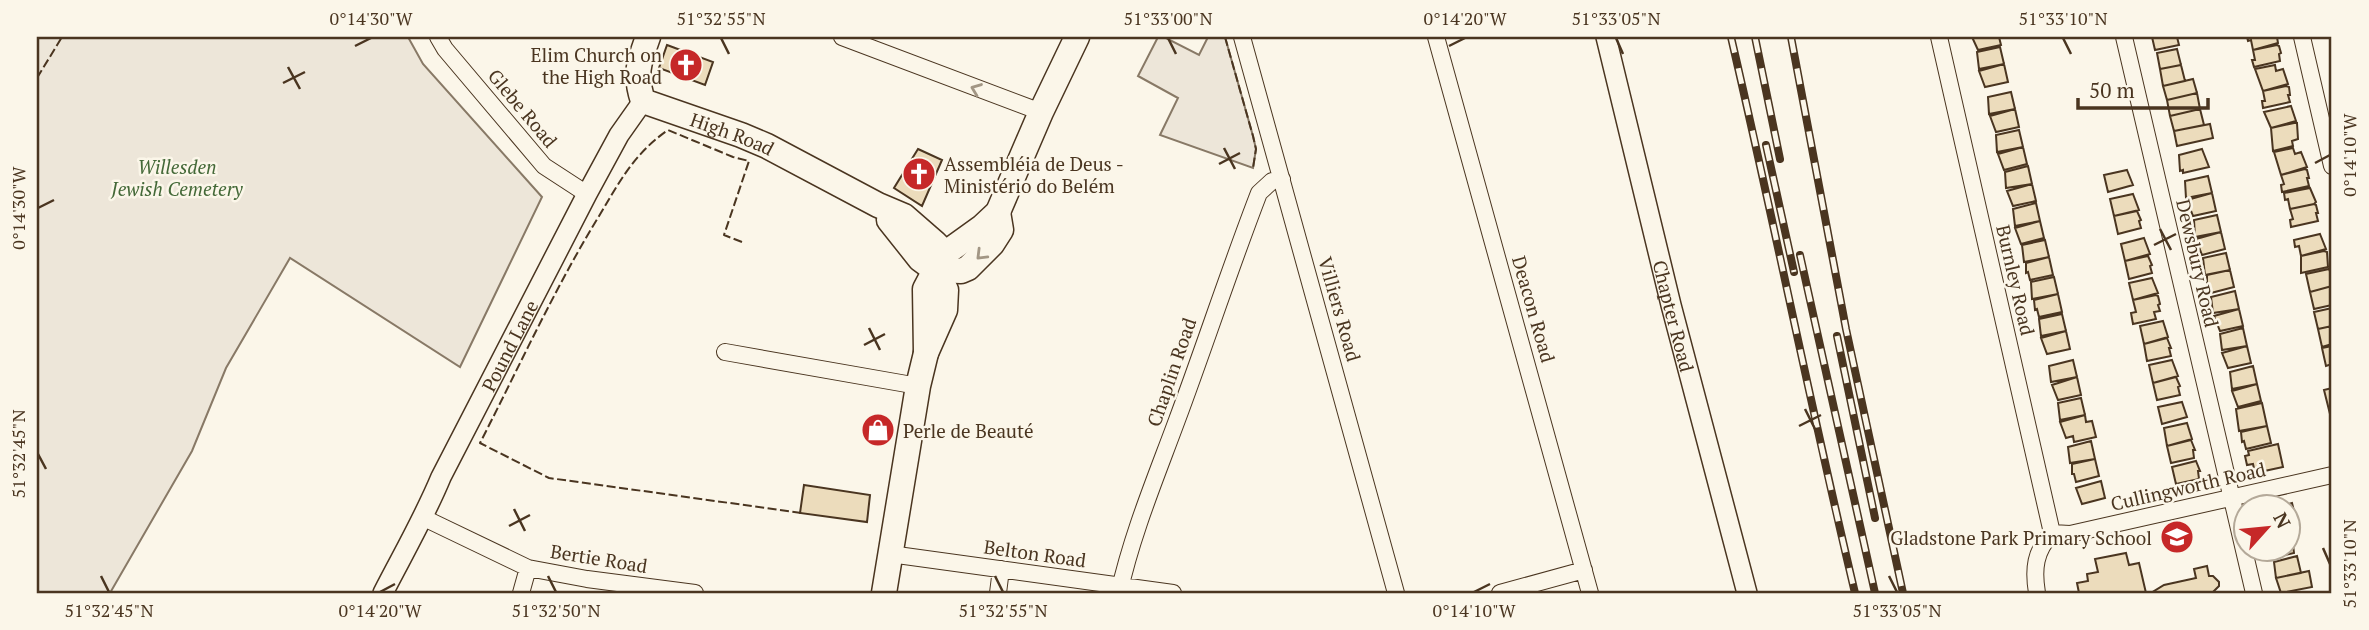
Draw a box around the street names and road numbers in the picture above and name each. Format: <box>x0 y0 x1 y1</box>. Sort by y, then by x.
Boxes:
street label: Glebe Road <box>483 63 563 153</box>
street label: High Road <box>687 106 779 161</box>
street label: Dewsbury Road <box>2171 197 2225 330</box>
street label: Burnley Road <box>1991 222 2041 338</box>
street label: Deacon Road <box>1507 253 1561 366</box>
street label: Villiers Road <box>1313 254 1367 365</box>
street label: Chapter Road <box>1648 257 1701 375</box>
street label: Pound Lane <box>475 295 543 395</box>
street label: Chaplin Road <box>1141 314 1201 430</box>
street label: Cullingworth Road <box>2108 456 2268 516</box>
street label: Belton Road <box>982 533 1088 573</box>
street label: Bertie Road <box>549 538 650 578</box>

